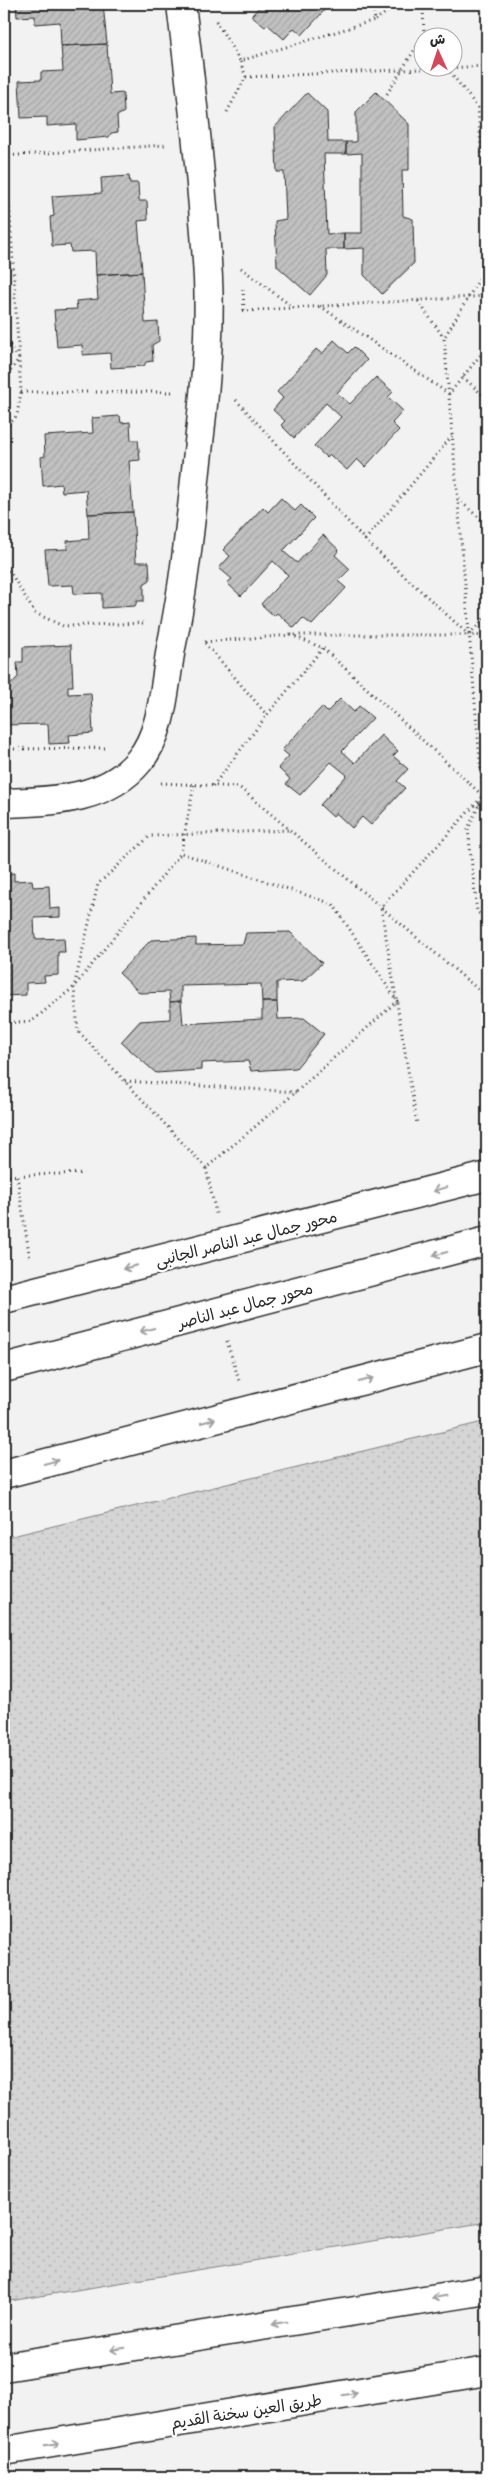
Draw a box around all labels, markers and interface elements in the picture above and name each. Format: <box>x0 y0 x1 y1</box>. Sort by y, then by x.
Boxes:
north arrow <box>414 28 464 78</box>
text: ش <box>429 33 446 50</box>
one-way arrow <box>433 1185 449 1194</box>
street label: محور جمال عبد الناصر الجانبى <box>154 1210 340 1273</box>
one-way arrow <box>433 1250 449 1259</box>
one-way arrow <box>122 1263 138 1272</box>
street label: محور جمال عبد الناصر <box>174 1281 316 1336</box>
one-way arrow <box>140 1326 156 1336</box>
one-way arrow <box>357 1375 373 1384</box>
one-way arrow <box>200 1416 216 1425</box>
one-way arrow <box>42 1456 58 1466</box>
one-way arrow <box>431 2293 447 2303</box>
one-way arrow <box>271 2318 287 2328</box>
one-way arrow <box>111 2344 127 2354</box>
one-way arrow <box>342 2389 358 2399</box>
street label: طريق العين سخنة القديم <box>169 2392 324 2436</box>
one-way arrow <box>43 2438 59 2448</box>

